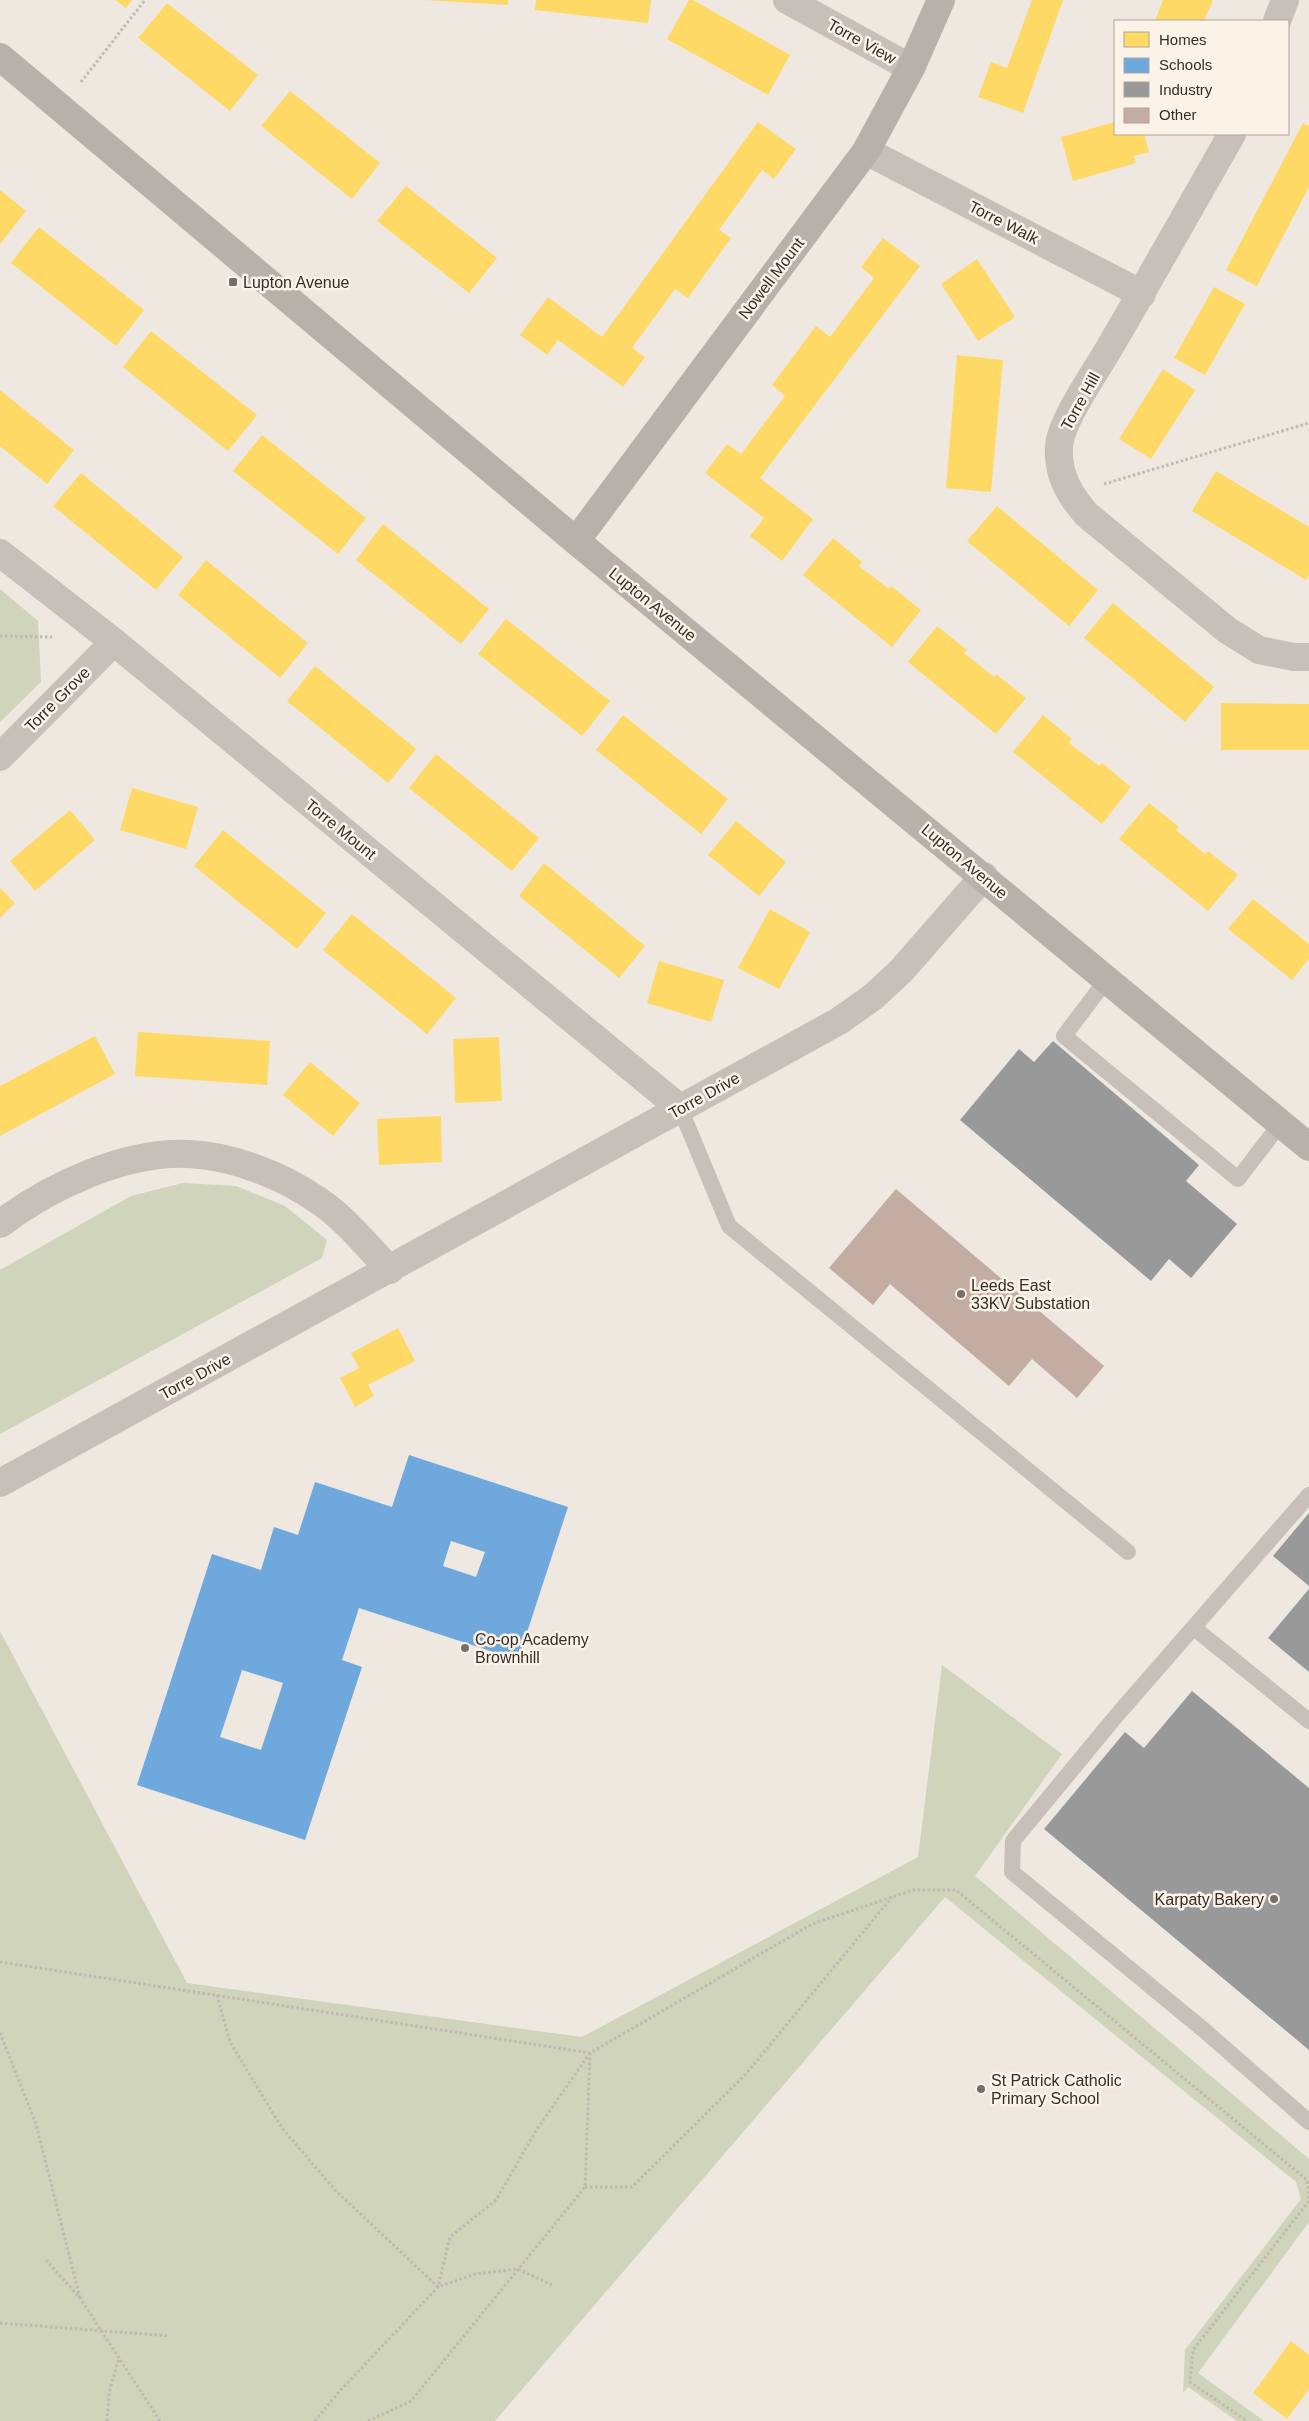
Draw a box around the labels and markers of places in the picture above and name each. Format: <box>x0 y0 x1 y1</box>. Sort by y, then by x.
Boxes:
place label: Lupton Avenue <box>243 274 350 291</box>
marker: Lupton Avenue <box>227 276 239 288</box>
place label: Leeds East 33KV Substation <box>971 1277 1090 1312</box>
marker: Leeds East 33KV Substation <box>955 1288 967 1300</box>
place label: Co-op Academy Brownhill <box>475 1631 589 1666</box>
marker: Co-op Academy Brownhill <box>459 1642 471 1654</box>
place label: Karpaty Bakery <box>1155 1891 1264 1908</box>
marker: Karpaty Bakery <box>1268 1893 1280 1905</box>
place label: St Patrick Catholic Primary School <box>991 2072 1122 2107</box>
marker: St Patrick Catholic Primary School <box>975 2083 987 2095</box>

